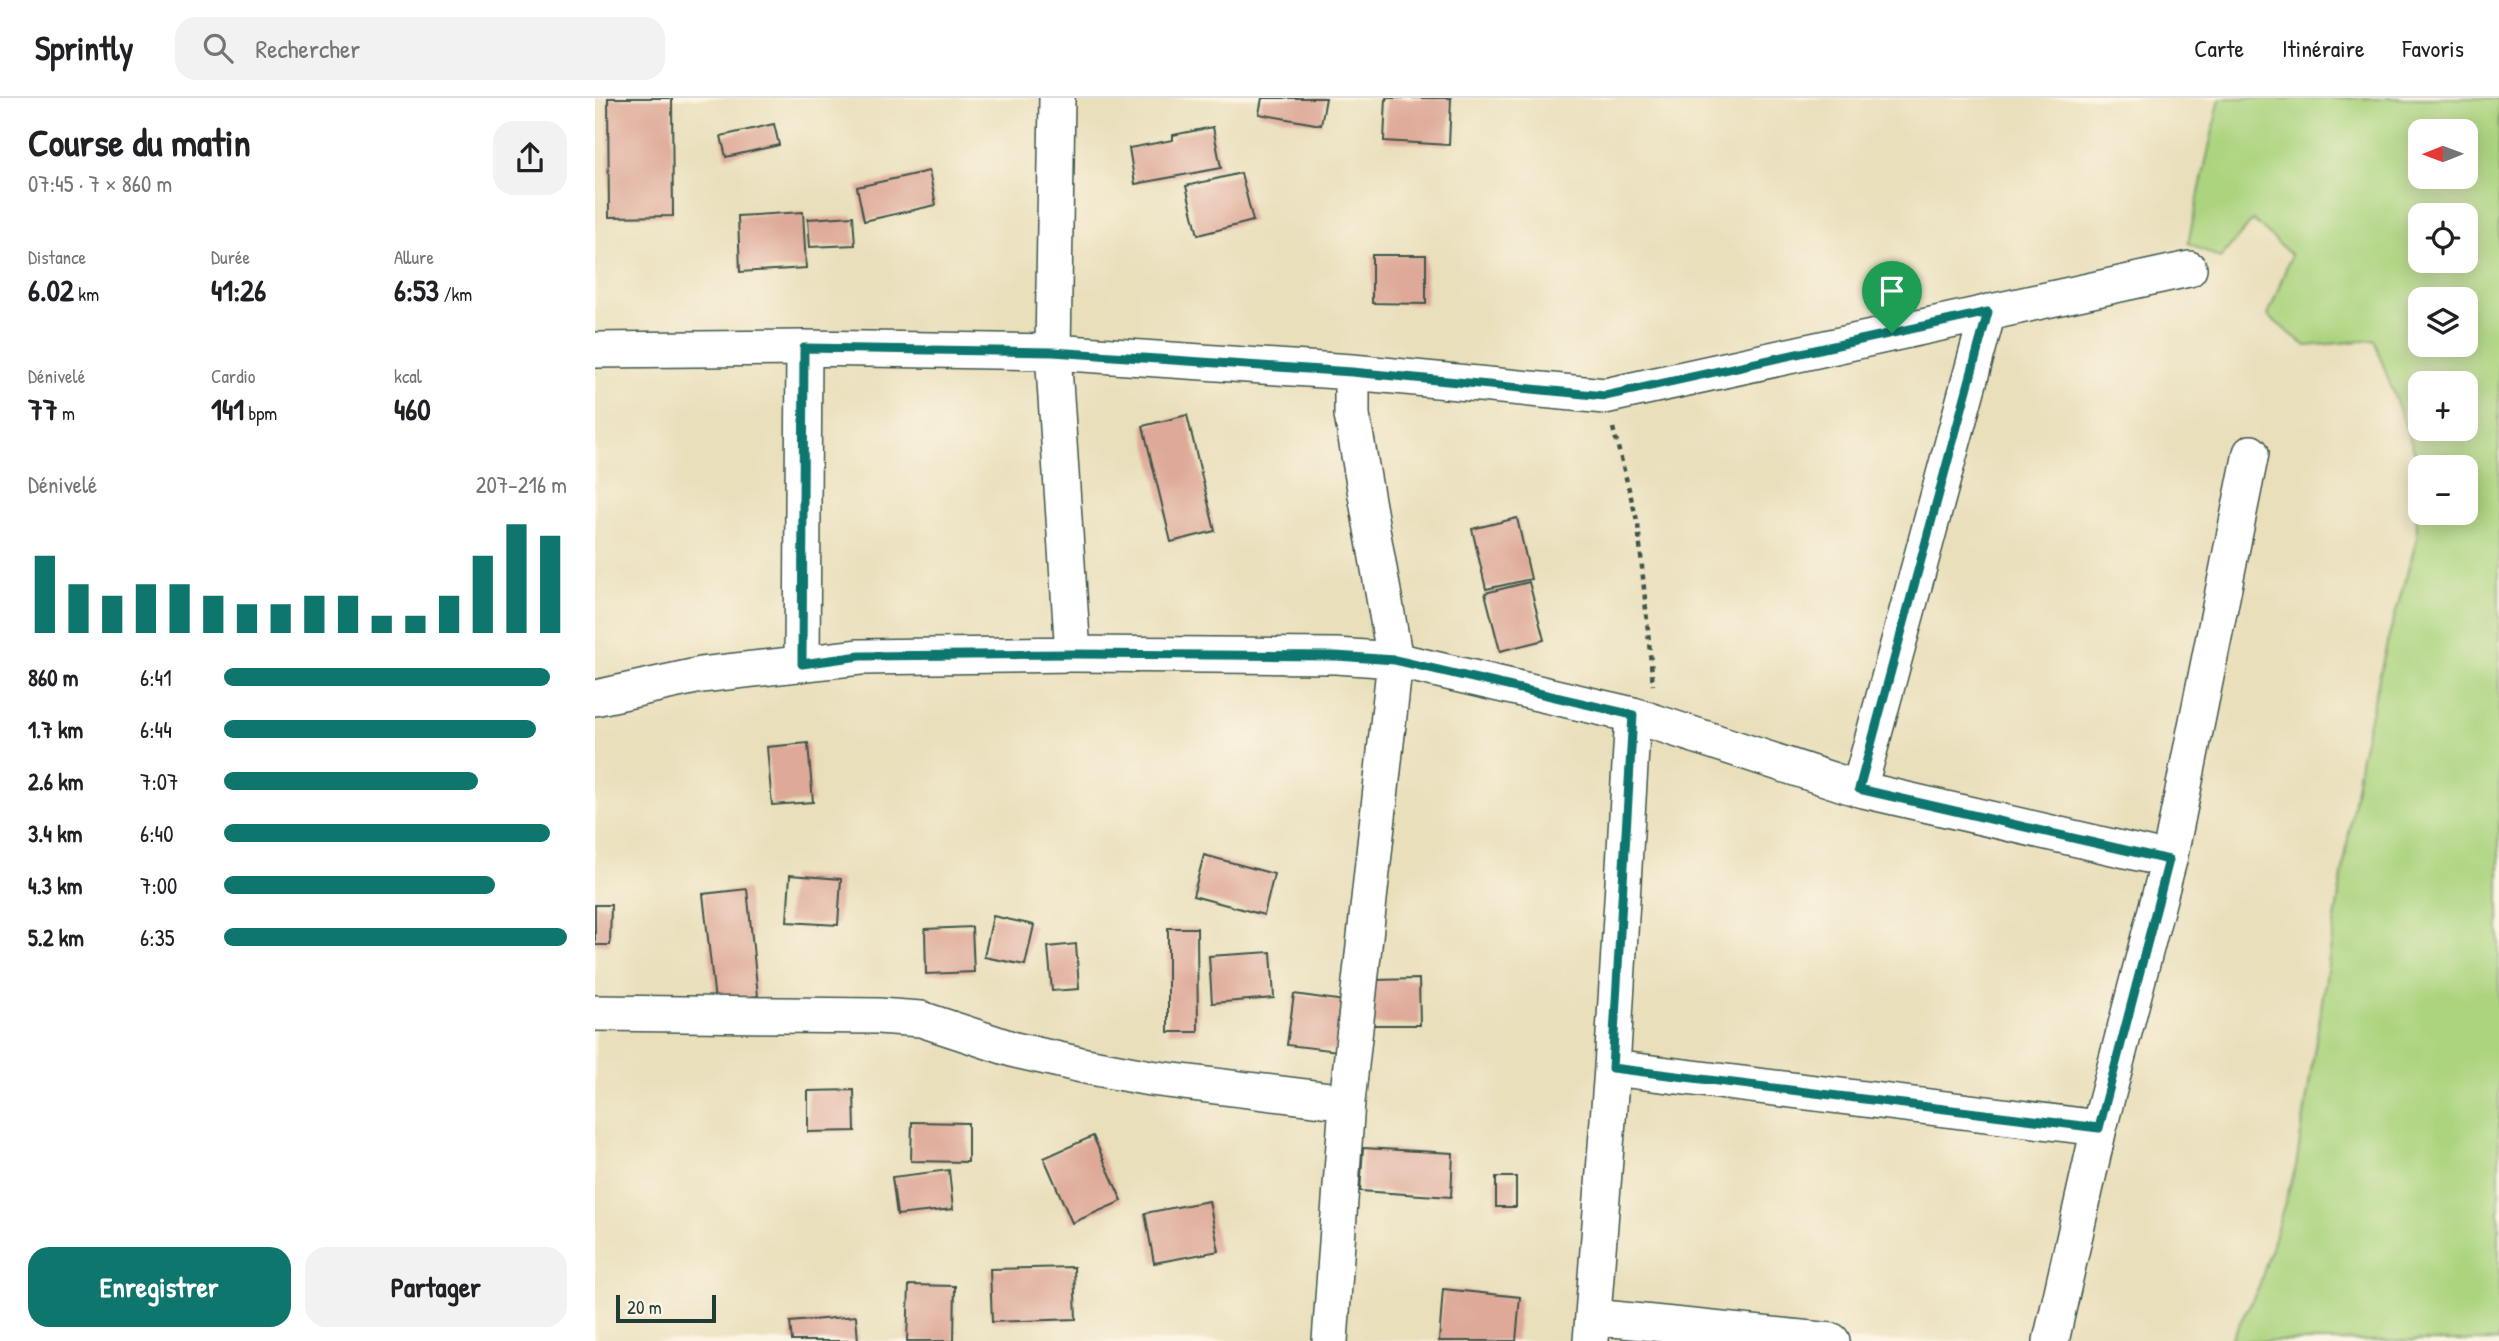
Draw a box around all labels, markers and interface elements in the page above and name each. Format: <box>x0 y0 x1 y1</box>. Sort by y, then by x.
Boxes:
search box <box>175 17 665 80</box>
text: Sprintly <box>35 26 133 70</box>
icon: search <box>199 29 237 67</box>
text: Rechercher <box>255 31 360 66</box>
text: Carte <box>2194 32 2244 64</box>
text: Itinéraire <box>2282 32 2364 64</box>
text: Favoris <box>2402 32 2464 64</box>
text: Course du matin <box>28 116 251 168</box>
north arrow <box>2408 119 2478 189</box>
map controls <box>2408 119 2478 525</box>
button: share <box>493 121 567 195</box>
text: 07:45 · 7 × 860 m <box>28 168 172 199</box>
button: locate <box>2408 203 2478 273</box>
text: Distance <box>28 244 86 270</box>
text: Durée <box>211 244 250 270</box>
text: Allure <box>394 244 434 270</box>
pin <box>1862 261 1922 333</box>
text: 6.02 <box>28 270 74 310</box>
text: 41:26 <box>211 270 266 310</box>
text: 6:53 <box>394 270 439 310</box>
icon: arrive <box>1873 272 1911 310</box>
text: km <box>74 281 99 307</box>
text: /km <box>439 281 472 307</box>
button: layers <box>2408 287 2478 357</box>
text: Dénivelé <box>28 363 85 389</box>
text: Cardio <box>211 363 256 389</box>
text: kcal <box>394 363 422 389</box>
button: + <box>2408 371 2478 441</box>
text: 77 <box>28 389 58 429</box>
text: 141 <box>211 389 244 429</box>
text: 460 <box>394 389 431 429</box>
text: m <box>58 400 75 426</box>
text: bpm <box>244 400 277 426</box>
button: − <box>2408 455 2478 525</box>
text: Dénivelé <box>28 469 97 500</box>
text: 207–216 m <box>476 469 567 500</box>
text: 860 m <box>28 662 78 693</box>
text: 6:41 <box>140 662 172 693</box>
text: 1.7 km <box>28 714 83 745</box>
text: 6:44 <box>140 714 172 745</box>
text: 2.6 km <box>28 766 83 797</box>
text: 7:07 <box>140 766 178 797</box>
text: 3.4 km <box>28 818 82 849</box>
text: 6:40 <box>140 818 173 849</box>
text: 4.3 km <box>28 870 82 901</box>
text: 7:00 <box>140 870 177 901</box>
text: 5.2 km <box>28 922 84 953</box>
text: 6:35 <box>140 922 175 953</box>
button: Enregistrer <box>28 1247 291 1327</box>
button: Partager <box>305 1247 567 1327</box>
scale bar <box>616 1292 716 1324</box>
text: 20 m <box>627 1294 662 1320</box>

